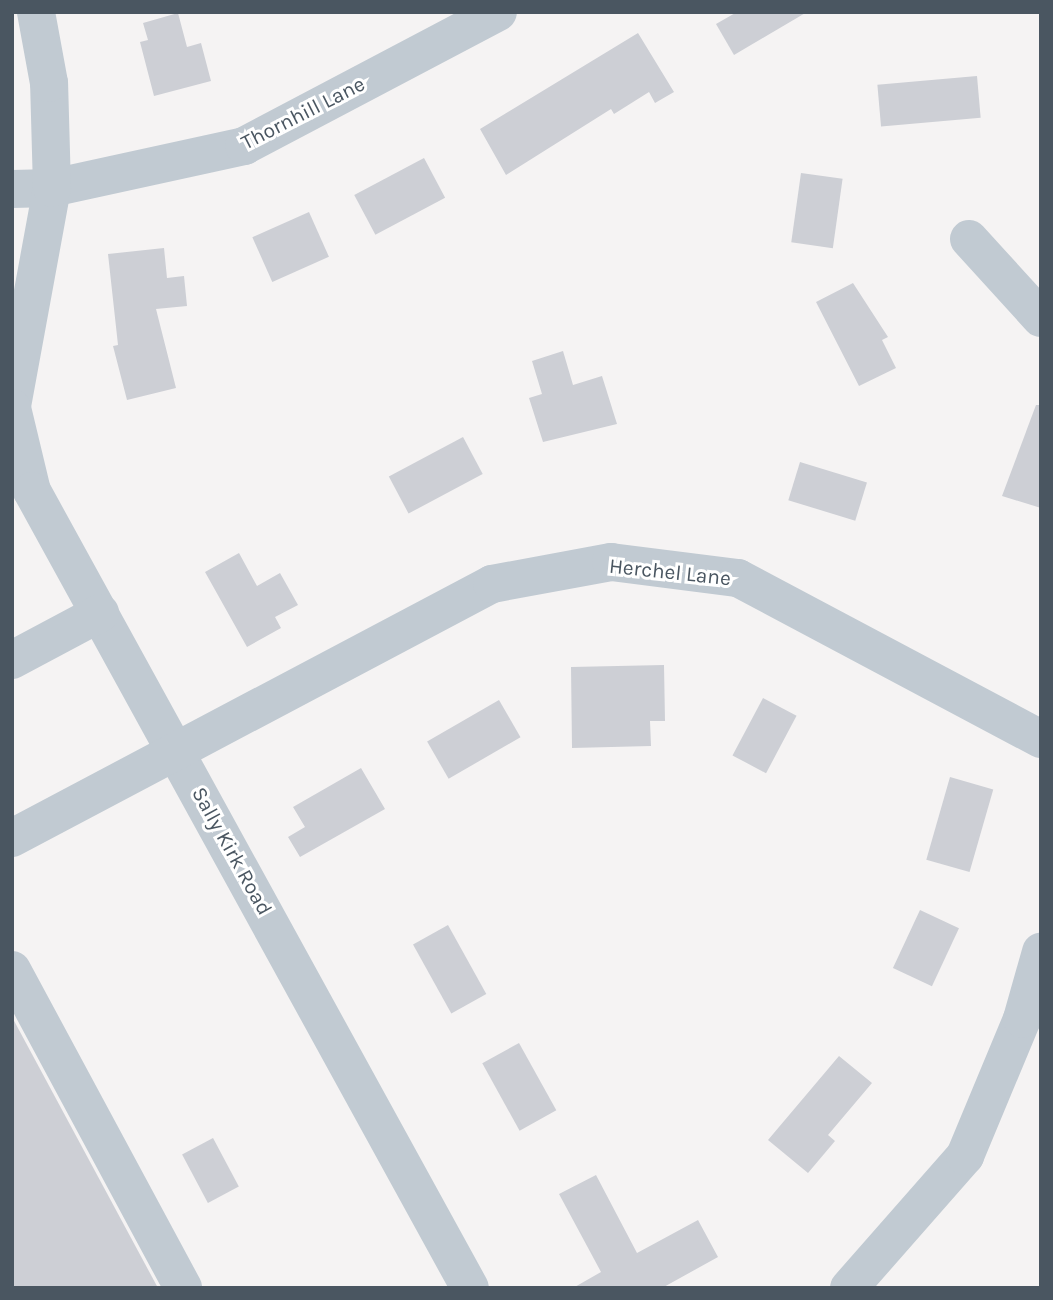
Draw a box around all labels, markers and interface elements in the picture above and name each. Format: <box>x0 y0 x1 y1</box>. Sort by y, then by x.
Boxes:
street label: Thornhill Lane <box>237 71 369 155</box>
street label: Herchel Lane <box>608 553 732 591</box>
street label: Sally Kirk Road <box>186 783 278 919</box>

